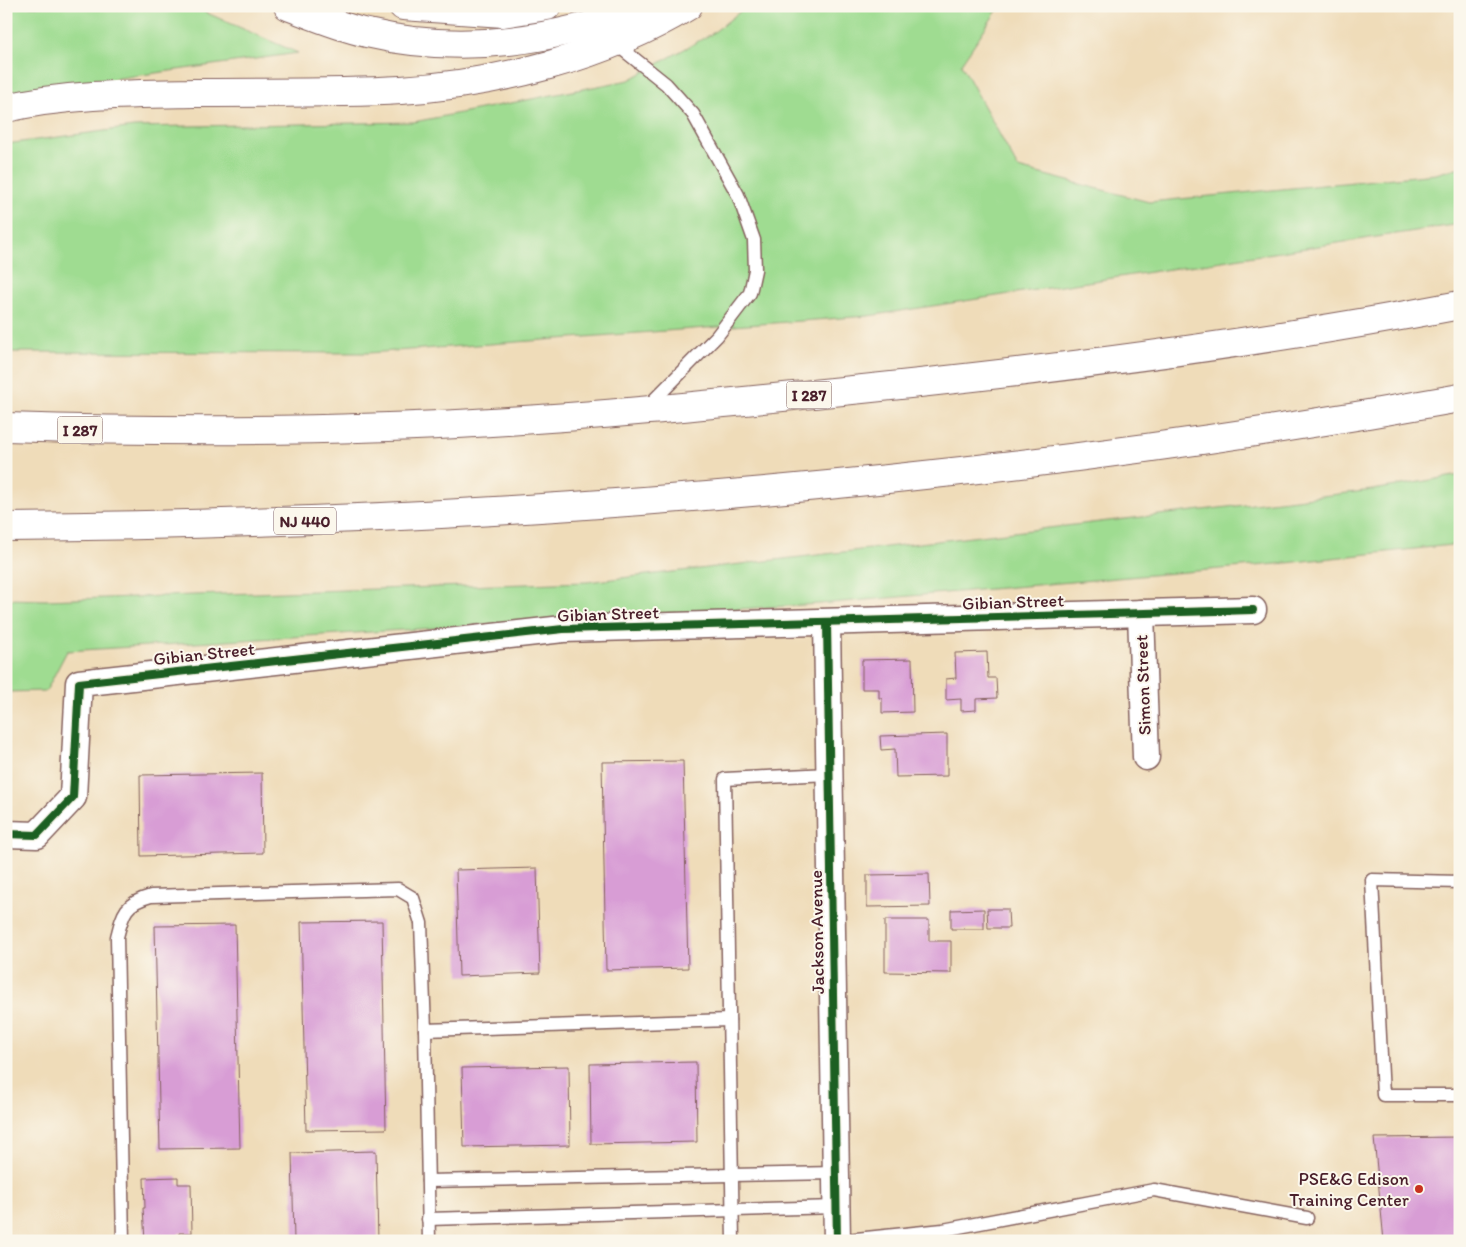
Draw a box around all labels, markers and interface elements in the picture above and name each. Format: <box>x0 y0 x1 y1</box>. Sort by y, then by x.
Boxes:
road number: I 287 <box>786 382 832 408</box>
road number: I 287 <box>58 416 102 444</box>
road number: NJ 440 <box>274 508 336 534</box>
street label: Gibian Street <box>962 589 1065 615</box>
street label: Gibian Street <box>557 601 660 627</box>
street label: Simon Street <box>1130 634 1156 736</box>
street label: Gibian Street <box>152 638 256 670</box>
street label: Jackson Avenue <box>805 870 829 994</box>
place label: PSE&G Edison Training Center <box>1289 1168 1410 1211</box>
marker: PSE&G Edison Training Center <box>1413 1183 1425 1195</box>

